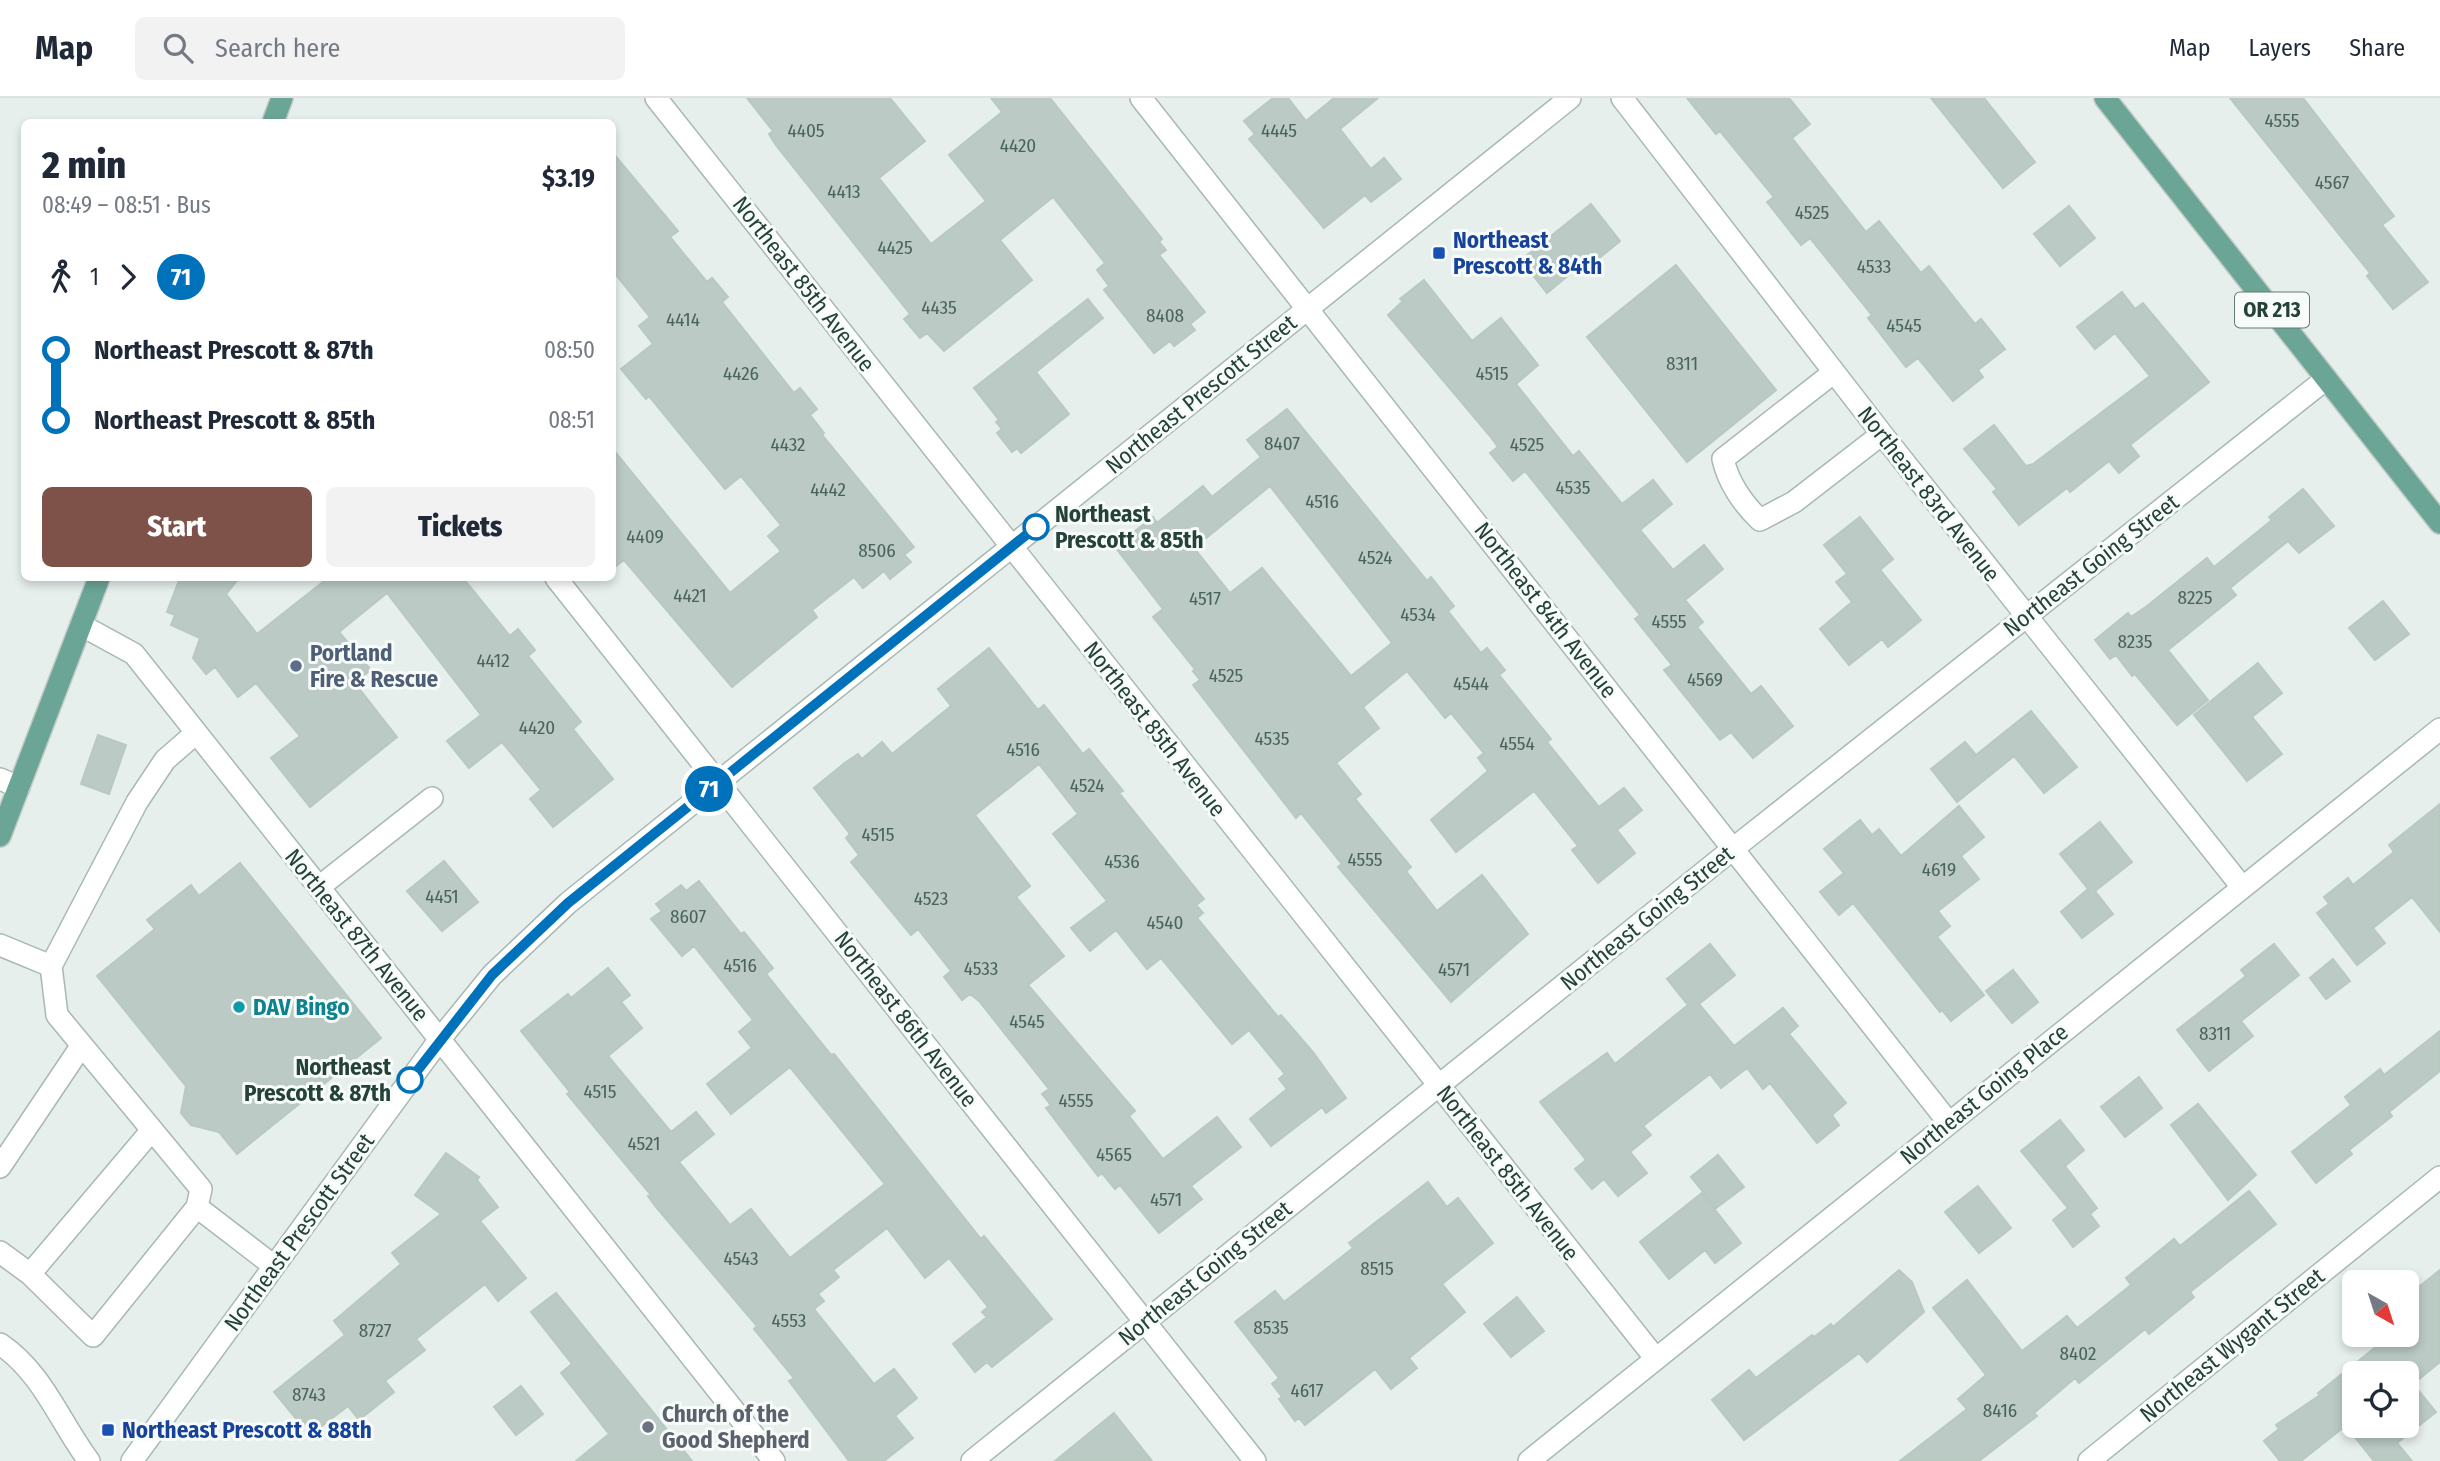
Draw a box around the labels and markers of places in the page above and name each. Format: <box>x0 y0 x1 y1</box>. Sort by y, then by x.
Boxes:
place label: Northeast Prescott & 84th <box>1453 226 1602 280</box>
marker: Northeast Prescott & 84th <box>1431 245 1447 261</box>
place label: Northeast Prescott & 85th <box>1055 500 1203 554</box>
marker: Northeast Prescott & 85th <box>1023 514 1049 540</box>
place label: Portland Fire & Rescue <box>310 639 439 693</box>
marker: Portland Fire & Rescue <box>288 658 304 674</box>
place label: DAV Bingo <box>253 993 349 1021</box>
marker: DAV Bingo <box>231 999 247 1015</box>
place label: Northeast Prescott & 87th <box>244 1053 392 1107</box>
marker: Northeast Prescott & 87th <box>397 1067 423 1093</box>
place label: Church of the Good Shepherd <box>662 1400 810 1454</box>
place label: Northeast Prescott & 88th <box>122 1416 372 1444</box>
marker: Church of the Good Shepherd <box>640 1419 656 1435</box>
marker: Northeast Prescott & 88th <box>100 1422 116 1438</box>

